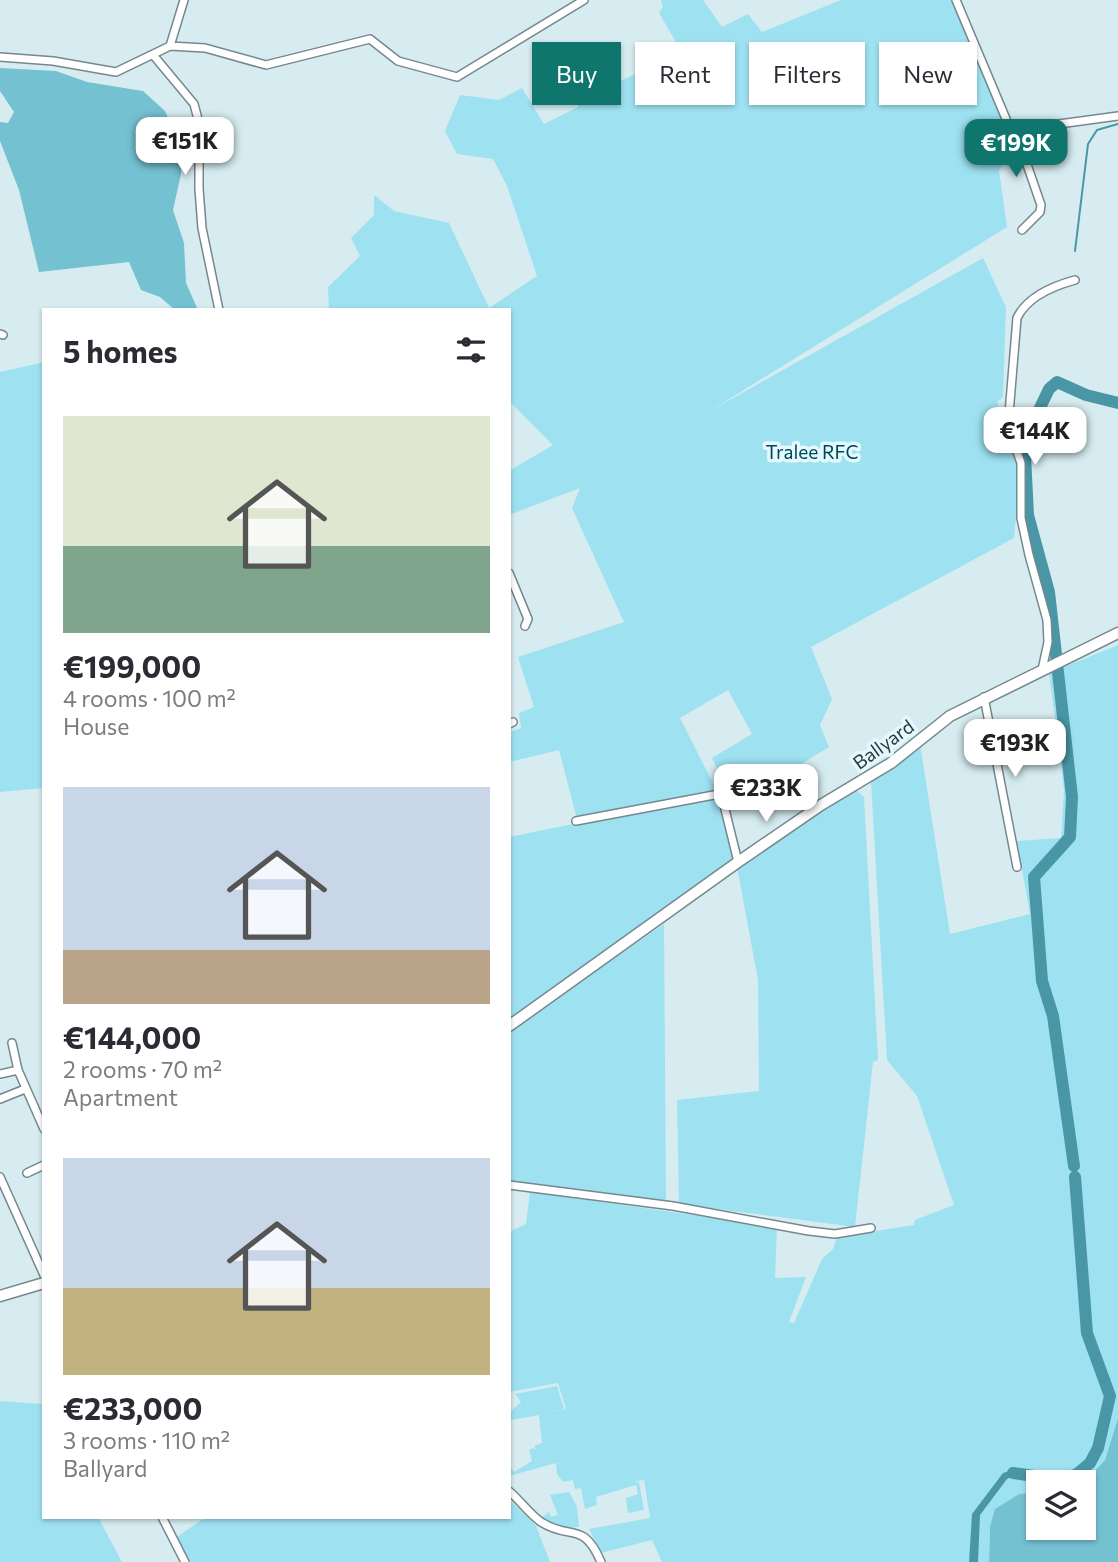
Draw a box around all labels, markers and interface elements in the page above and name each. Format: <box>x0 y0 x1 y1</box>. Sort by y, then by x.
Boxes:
chip: Buy <box>532 42 621 105</box>
chip: Rent <box>635 42 735 105</box>
chip: Filters <box>749 42 865 105</box>
chip: New <box>879 42 977 105</box>
pin: €151K <box>136 118 234 177</box>
pin: €199K <box>967 120 1065 179</box>
text: €151K <box>152 126 218 154</box>
text: €199K <box>980 128 1052 156</box>
icon: filters <box>452 331 490 369</box>
text: 5 homes <box>63 332 177 369</box>
pin: €144K <box>986 407 1084 467</box>
text: €144K <box>1000 416 1070 444</box>
park label: Tralee RFC <box>765 440 859 463</box>
icon: home <box>214 461 340 587</box>
text: €199,000 <box>63 647 201 684</box>
text: 4 rooms · 100 m² <box>63 684 236 712</box>
text: House <box>63 712 129 740</box>
street label: Ballyard <box>848 714 918 774</box>
pin: €193K <box>966 720 1064 779</box>
text: €193K <box>980 728 1050 756</box>
pin: €233K <box>717 764 815 824</box>
text: €233K <box>730 773 802 801</box>
icon: home <box>214 832 340 958</box>
text: €144,000 <box>63 1018 201 1055</box>
text: 2 rooms · 70 m² <box>63 1055 222 1083</box>
text: Apartment <box>63 1083 178 1111</box>
icon: home <box>214 1203 340 1329</box>
text: €233,000 <box>63 1389 202 1426</box>
text: 3 rooms · 110 m² <box>63 1426 230 1454</box>
text: Ballyard <box>63 1454 147 1482</box>
map controls <box>1026 1470 1096 1540</box>
button: layers <box>1026 1470 1096 1540</box>

